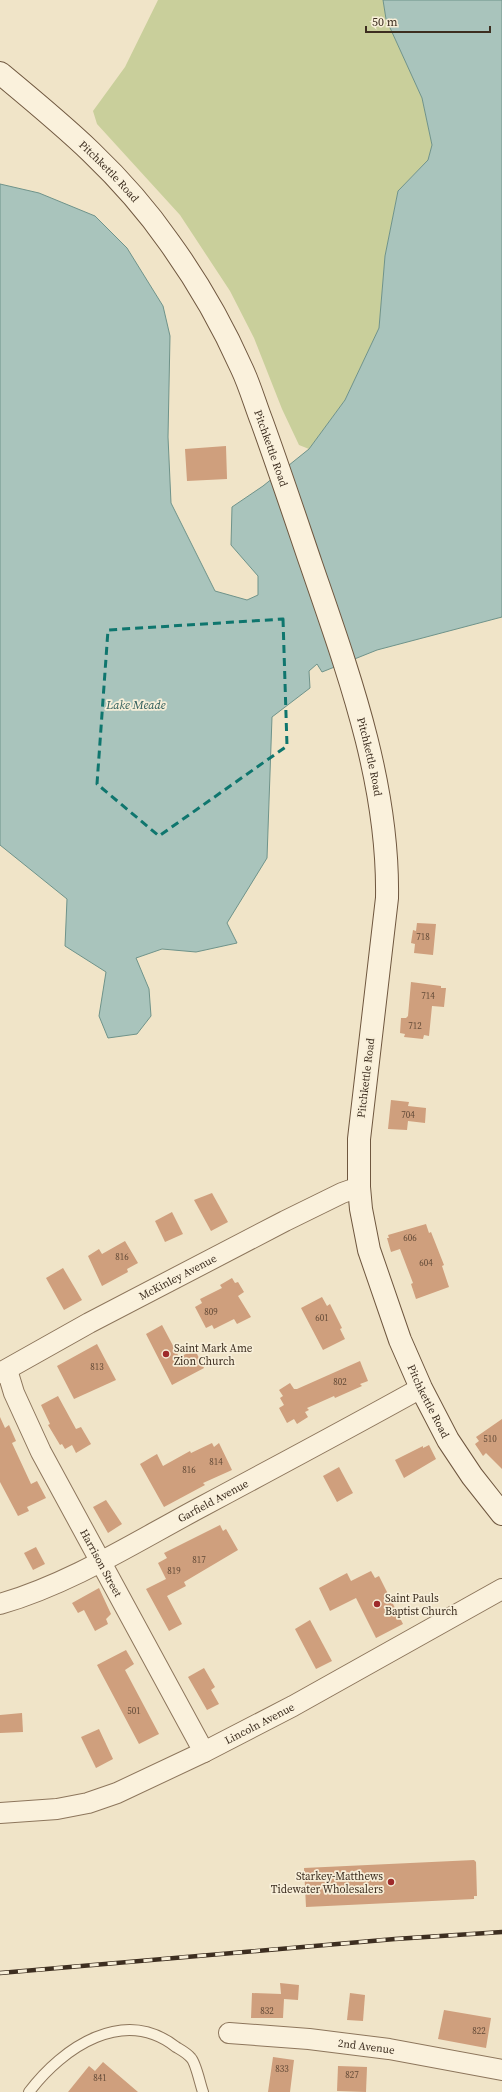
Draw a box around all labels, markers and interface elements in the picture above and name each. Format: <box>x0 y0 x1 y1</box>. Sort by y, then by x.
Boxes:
scale bar <box>366 8 490 34</box>
text: 50 m <box>372 14 398 30</box>
street label: Pitchkettle Road <box>76 137 143 206</box>
street label: Pitchkettle Road <box>251 408 292 489</box>
water label: Lake Meade <box>105 697 166 713</box>
street label: Pitchkettle Road <box>354 715 386 798</box>
house number: 718 <box>416 931 430 943</box>
house number: 714 <box>421 990 435 1002</box>
house number: 712 <box>408 1020 422 1032</box>
street label: Pitchkettle Road <box>354 1036 378 1119</box>
house number: 704 <box>401 1109 415 1121</box>
house number: 606 <box>403 1232 417 1244</box>
street label: McKinley Avenue <box>136 1250 219 1303</box>
house number: 816 <box>115 1251 129 1263</box>
house number: 604 <box>419 1257 433 1269</box>
house number: 809 <box>204 1306 218 1318</box>
house number: 601 <box>315 1312 329 1324</box>
place label: Saint Mark Ame Zion Church <box>174 1341 253 1369</box>
marker: Saint Mark Ame Zion Church <box>161 1349 171 1359</box>
house number: 813 <box>90 1361 104 1373</box>
street label: Pitchkettle Road <box>404 1362 453 1441</box>
house number: 802 <box>333 1376 347 1388</box>
house number: 510 <box>483 1433 497 1445</box>
house number: 814 <box>209 1456 223 1468</box>
house number: 816 <box>182 1464 196 1476</box>
street label: Garfield Avenue <box>175 1476 251 1526</box>
street label: Harrison Street <box>77 1526 126 1600</box>
house number: 817 <box>192 1554 206 1566</box>
house number: 819 <box>167 1565 181 1577</box>
place label: Saint Pauls Baptist Church <box>385 1591 458 1619</box>
marker: Saint Pauls Baptist Church <box>372 1599 382 1609</box>
street label: Lincoln Avenue <box>222 1699 297 1748</box>
house number: 501 <box>127 1705 141 1717</box>
place label: Starkey-Matthews Tidewater Wholesalers <box>271 1869 383 1897</box>
marker: Starkey-Matthews Tidewater Wholesalers <box>386 1877 396 1887</box>
house number: 832 <box>260 2005 274 2017</box>
house number: 822 <box>472 2025 486 2037</box>
street label: 2nd Avenue <box>337 2035 396 2057</box>
house number: 833 <box>275 2063 289 2075</box>
house number: 827 <box>345 2069 359 2081</box>
house number: 841 <box>93 2072 107 2084</box>

